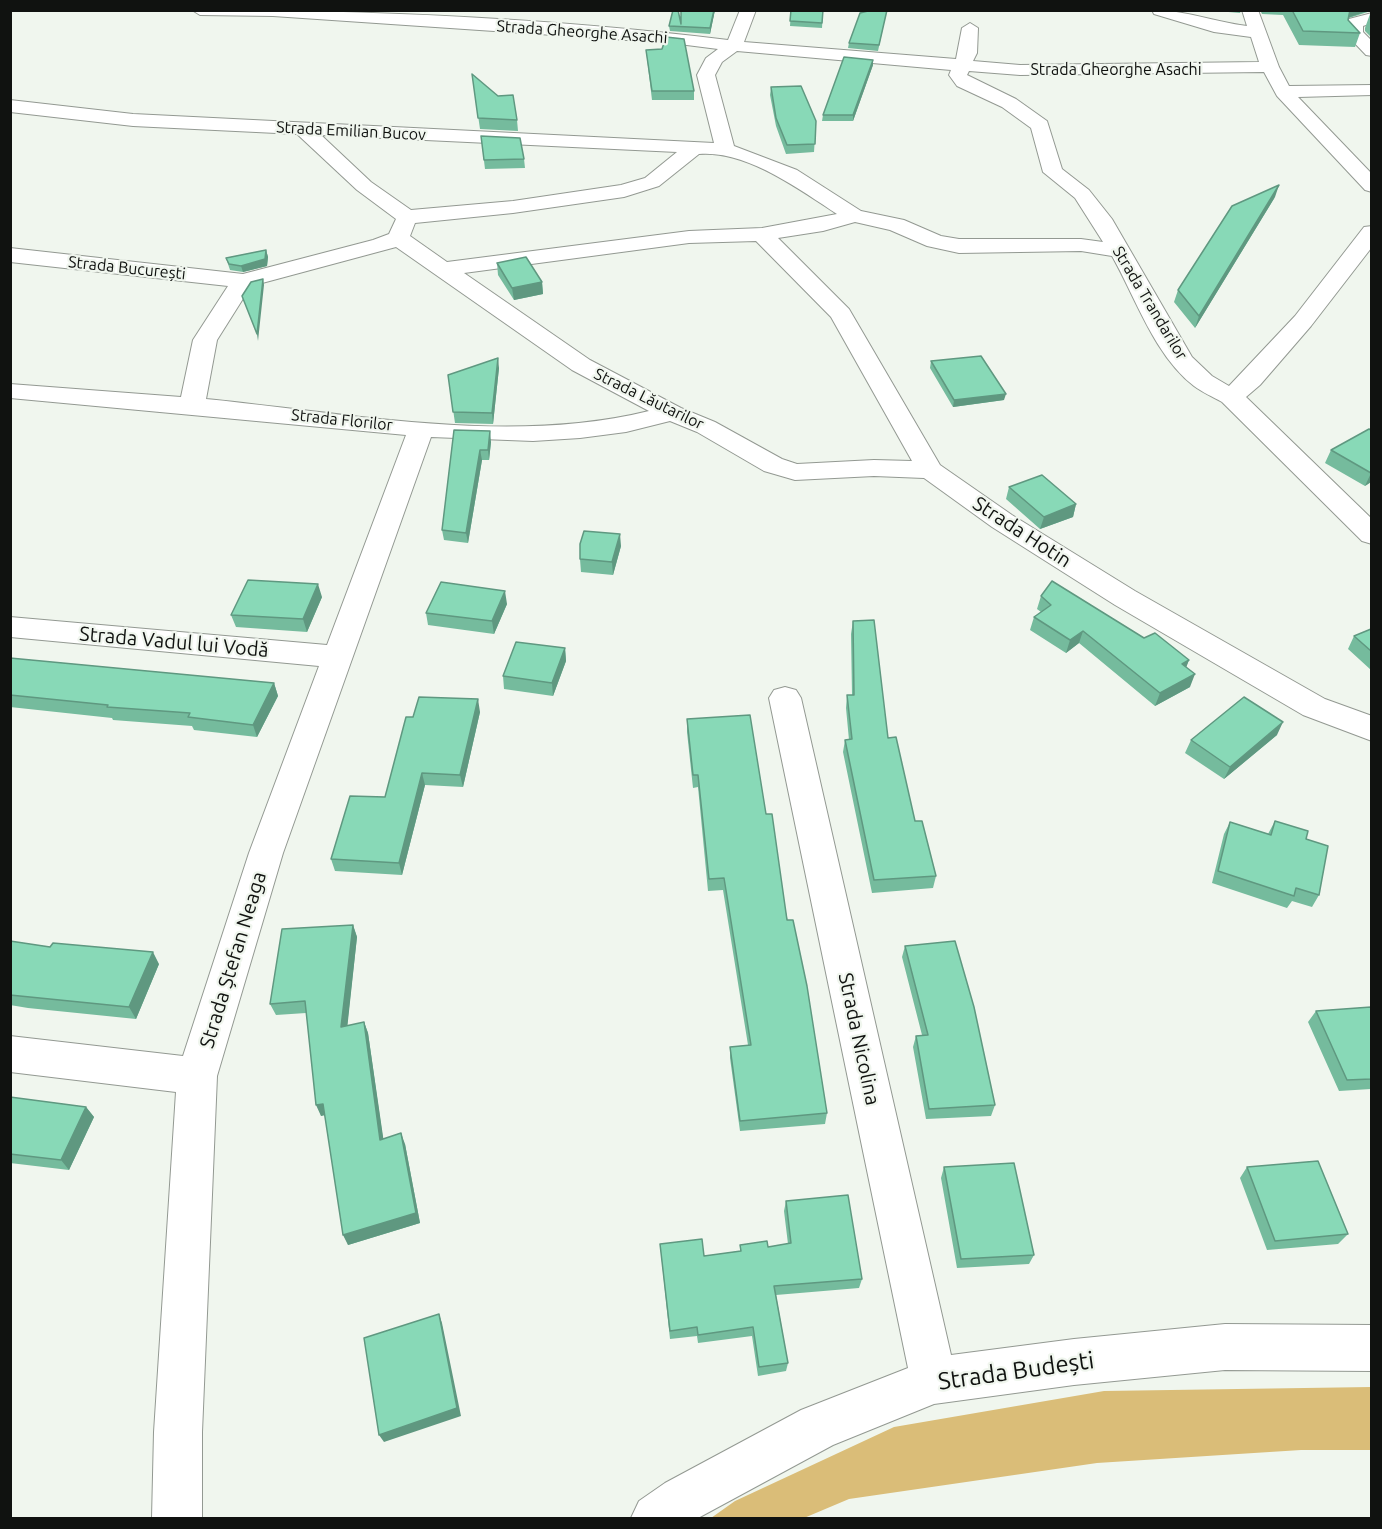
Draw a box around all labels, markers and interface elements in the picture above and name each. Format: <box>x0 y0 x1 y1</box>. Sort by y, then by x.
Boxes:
street label: Strada Gheorghe Asachi <box>496 16 668 48</box>
street label: Strada Gheorghe Asachi <box>1030 60 1202 80</box>
street label: Strada Emilian Bucov <box>276 117 426 145</box>
street label: Strada Trandarilor <box>1109 243 1191 363</box>
street label: Strada București <box>67 252 187 284</box>
street label: Strada Lăutarilor <box>591 364 707 434</box>
street label: Strada Florilor <box>290 405 394 435</box>
street label: Strada Hotin <box>968 491 1076 573</box>
street label: Strada Vadul lui Vodă <box>78 622 270 662</box>
street label: Strada Ștefan Neaga <box>195 869 271 1051</box>
street label: Strada Nicolina <box>833 971 885 1107</box>
street label: Strada Budești <box>936 1346 1096 1396</box>

